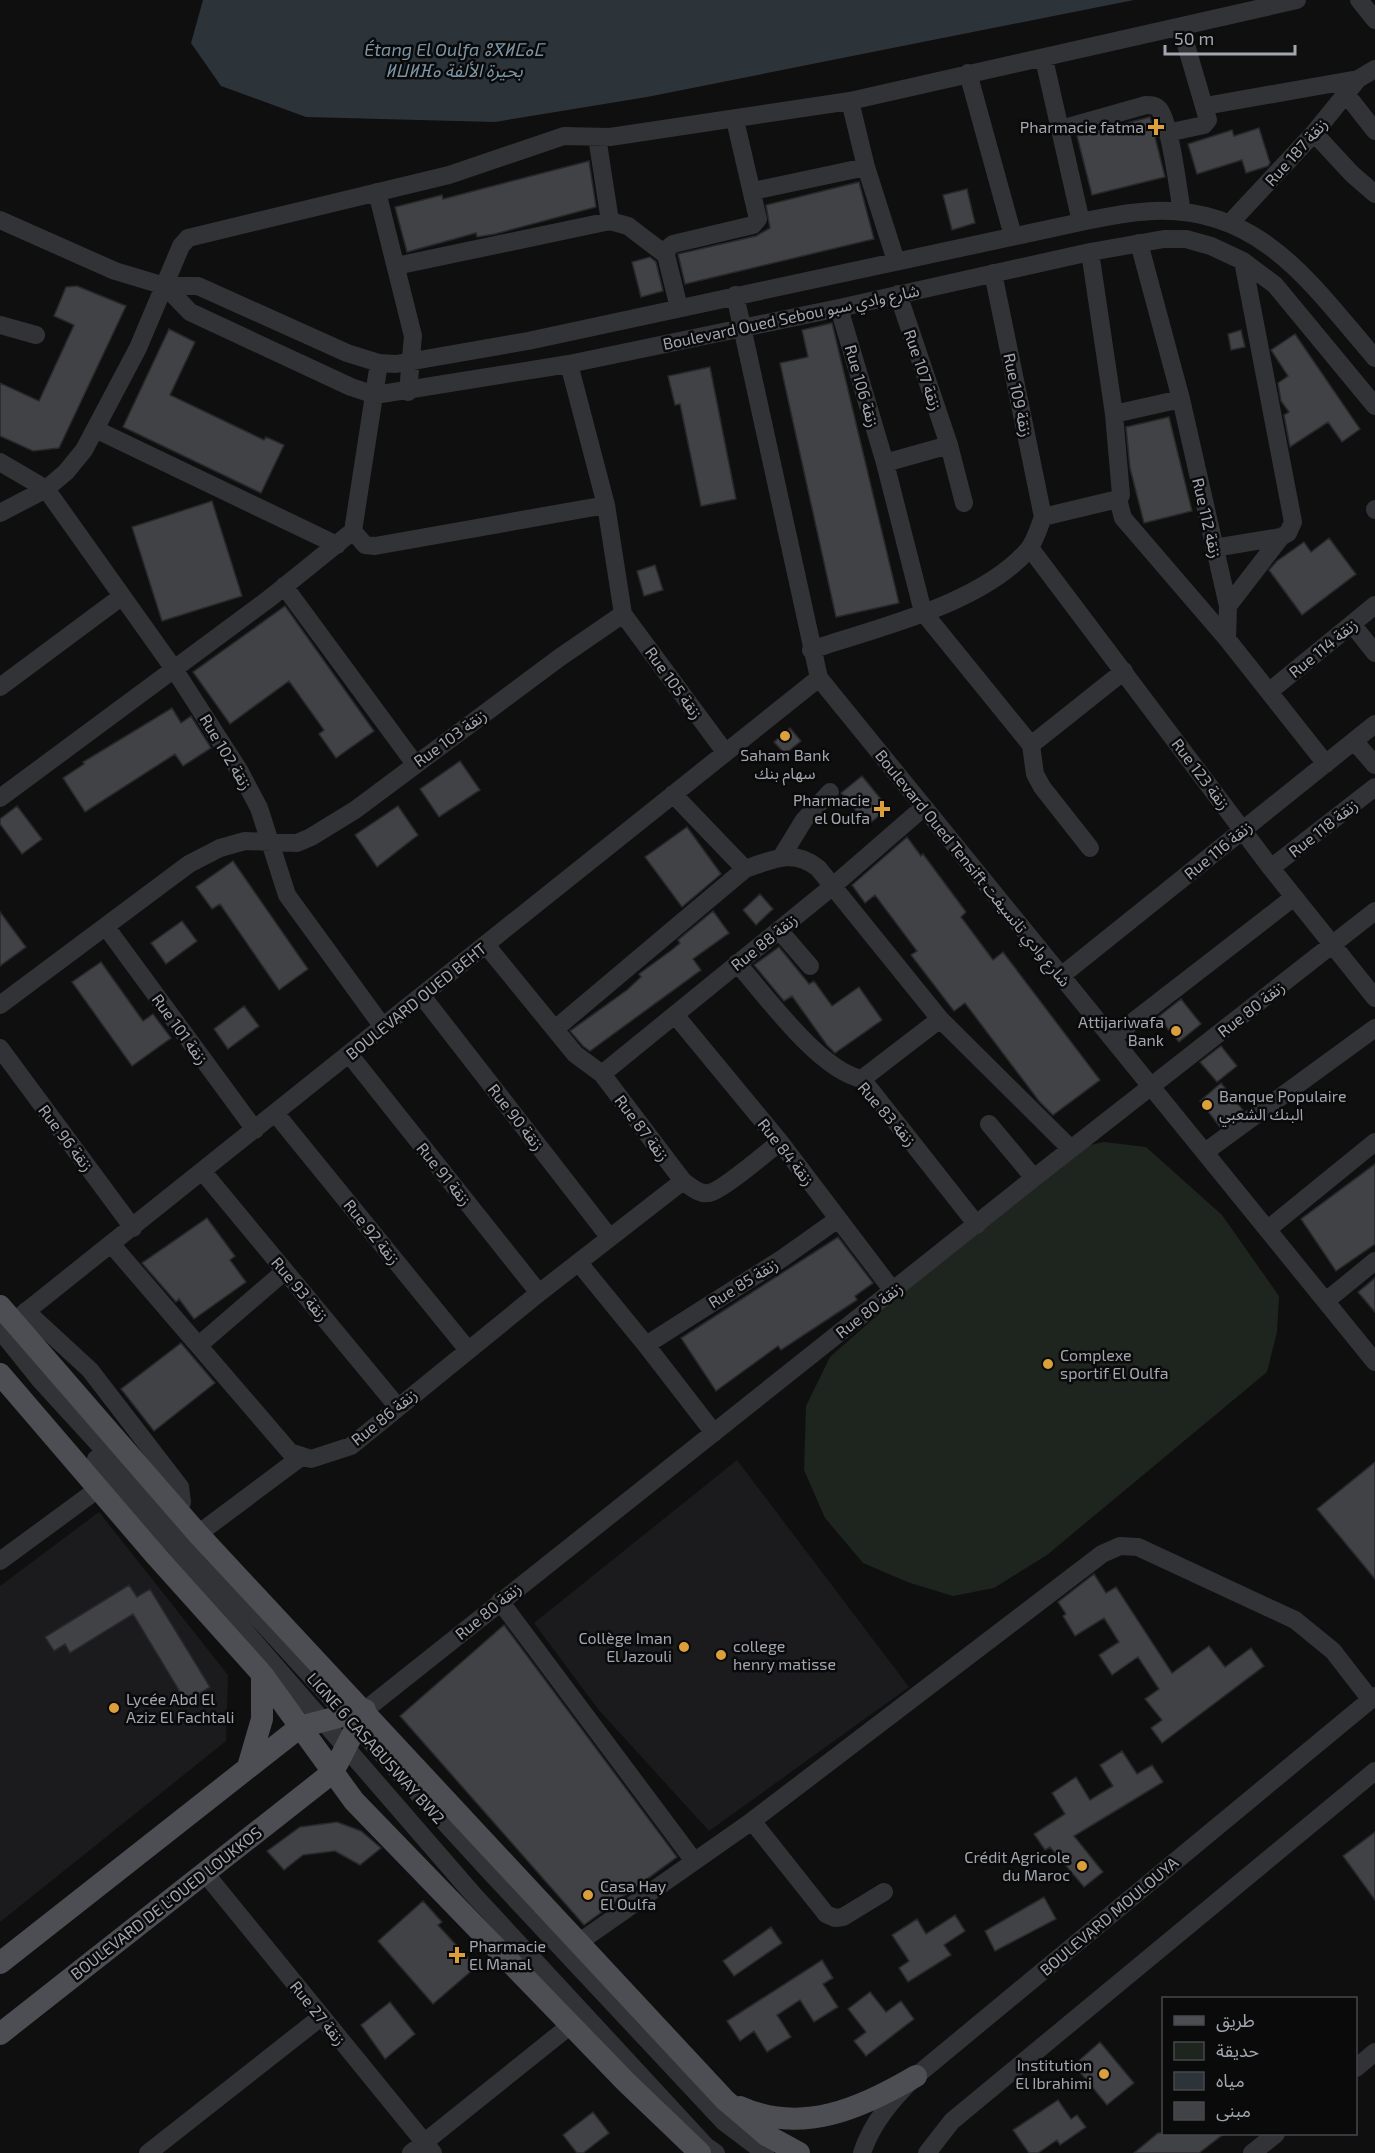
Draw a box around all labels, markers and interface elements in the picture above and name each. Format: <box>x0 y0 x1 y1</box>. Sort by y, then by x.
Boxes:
scale bar <box>1165 18 1296 56</box>
text: 50 m <box>1174 27 1214 49</box>
water label: Étang El Oulfa ⵓⴳⵍⵎⴰⵎ ⵍⵡⵍⴼⴰ بحيرة الألفة <box>364 38 546 82</box>
street label: Rue 187 زنقة <box>1260 114 1332 190</box>
place label: Pharmacie fatma <box>1020 117 1144 136</box>
marker: Pharmacie fatma <box>1149 120 1163 134</box>
street label: Boulevard Oued Sebou شارع وادي سبو <box>661 280 922 357</box>
street label: Rue 107 زنقة <box>900 327 946 413</box>
street label: Rue 106 زنقة <box>841 342 883 430</box>
street label: Rue 109 زنقة <box>999 351 1037 439</box>
street label: Rue 112 زنقة <box>1188 476 1226 560</box>
street label: Rue 114 زنقة <box>1285 614 1361 682</box>
street label: Rue 105 زنقة <box>641 643 707 723</box>
street label: Rue 103 زنقة <box>410 705 490 771</box>
street label: Rue 102 زنقة <box>195 710 257 794</box>
marker: Saham Bank سهام بنك <box>778 729 792 743</box>
street label: Rue 123 زنقة <box>1168 734 1234 814</box>
place label: Saham Bank سهام بنك <box>740 745 830 786</box>
street label: Boulevard Oued Tensift شارع وادي تانسيفت <box>869 745 1075 993</box>
place label: Pharmacie el Oulfa <box>793 790 870 827</box>
street label: Rue 118 زنقة <box>1284 795 1362 861</box>
marker: Pharmacie el Oulfa <box>875 802 889 816</box>
street label: Rue 116 زنقة <box>1180 816 1256 884</box>
street label: Rue 88 زنقة <box>727 909 801 975</box>
street label: BOULEVARD OUED BEHT <box>342 938 490 1063</box>
street label: Rue 80 زنقة <box>1214 977 1288 1041</box>
street label: Rue 101 زنقة <box>148 990 212 1068</box>
place label: Attijariwafa Bank <box>1078 1012 1164 1049</box>
marker: Attijariwafa Bank <box>1169 1024 1183 1038</box>
street label: Rue 83 زنقة <box>854 1078 920 1150</box>
street label: Rue 90 زنقة <box>484 1080 548 1154</box>
place label: Banque Populaire البنك الشعبي <box>1219 1086 1347 1127</box>
street label: Rue 87 زنقة <box>611 1091 673 1165</box>
marker: Banque Populaire البنك الشعبي <box>1200 1098 1214 1112</box>
street label: Rue 96 زنقة <box>34 1101 98 1175</box>
street label: Rue 84 زنقة <box>754 1114 818 1190</box>
street label: Rue 91 زنقة <box>412 1138 476 1210</box>
street label: Rue 92 زنقة <box>340 1195 404 1269</box>
street label: Rue 93 زنقة <box>267 1253 333 1325</box>
street label: Rue 85 زنقة <box>704 1254 782 1312</box>
street label: Rue 80 زنقة <box>832 1278 906 1342</box>
place label: Complexe sportif El Oulfa <box>1060 1345 1169 1382</box>
marker: Complexe sportif El Oulfa <box>1041 1357 1055 1371</box>
street label: Rue 86 زنقة <box>347 1384 421 1450</box>
street label: Rue 80 زنقة <box>451 1578 525 1644</box>
place label: Collège Iman El Jazouli <box>578 1628 672 1665</box>
place label: college henry matisse <box>733 1636 836 1673</box>
marker: Collège Iman El Jazouli <box>677 1640 691 1654</box>
marker: college henry matisse <box>714 1648 728 1662</box>
street label: LIGNE 6 CASABUSWAY BW2 <box>303 1668 449 1827</box>
place label: Lycée Abd El Aziz El Fachtali <box>126 1689 234 1726</box>
marker: Lycée Abd El Aziz El Fachtali <box>107 1701 121 1715</box>
street label: BOULEVARD DE L'OUED LOUKKOS <box>66 1822 265 1983</box>
place label: Crédit Agricole du Maroc <box>964 1847 1070 1884</box>
street label: BOULEVARD MOULOUYA <box>1036 1852 1182 1979</box>
marker: Crédit Agricole du Maroc <box>1075 1859 1089 1873</box>
place label: Casa Hay El Oulfa <box>600 1876 667 1913</box>
marker: Casa Hay El Oulfa <box>581 1888 595 1902</box>
place label: Pharmacie El Manal <box>469 1936 546 1973</box>
marker: Pharmacie El Manal <box>450 1948 464 1962</box>
street label: Rue 27 زنقة <box>286 1977 350 2049</box>
legend <box>1162 1997 1357 2135</box>
text: طريق <box>1216 2009 1255 2032</box>
text: حديقة <box>1216 2039 1259 2061</box>
place label: Institution El Ibrahimi <box>1015 2055 1092 2092</box>
marker: Institution El Ibrahimi <box>1097 2067 1111 2081</box>
text: مياه <box>1216 2069 1245 2091</box>
text: مبنى <box>1216 2099 1251 2122</box>

